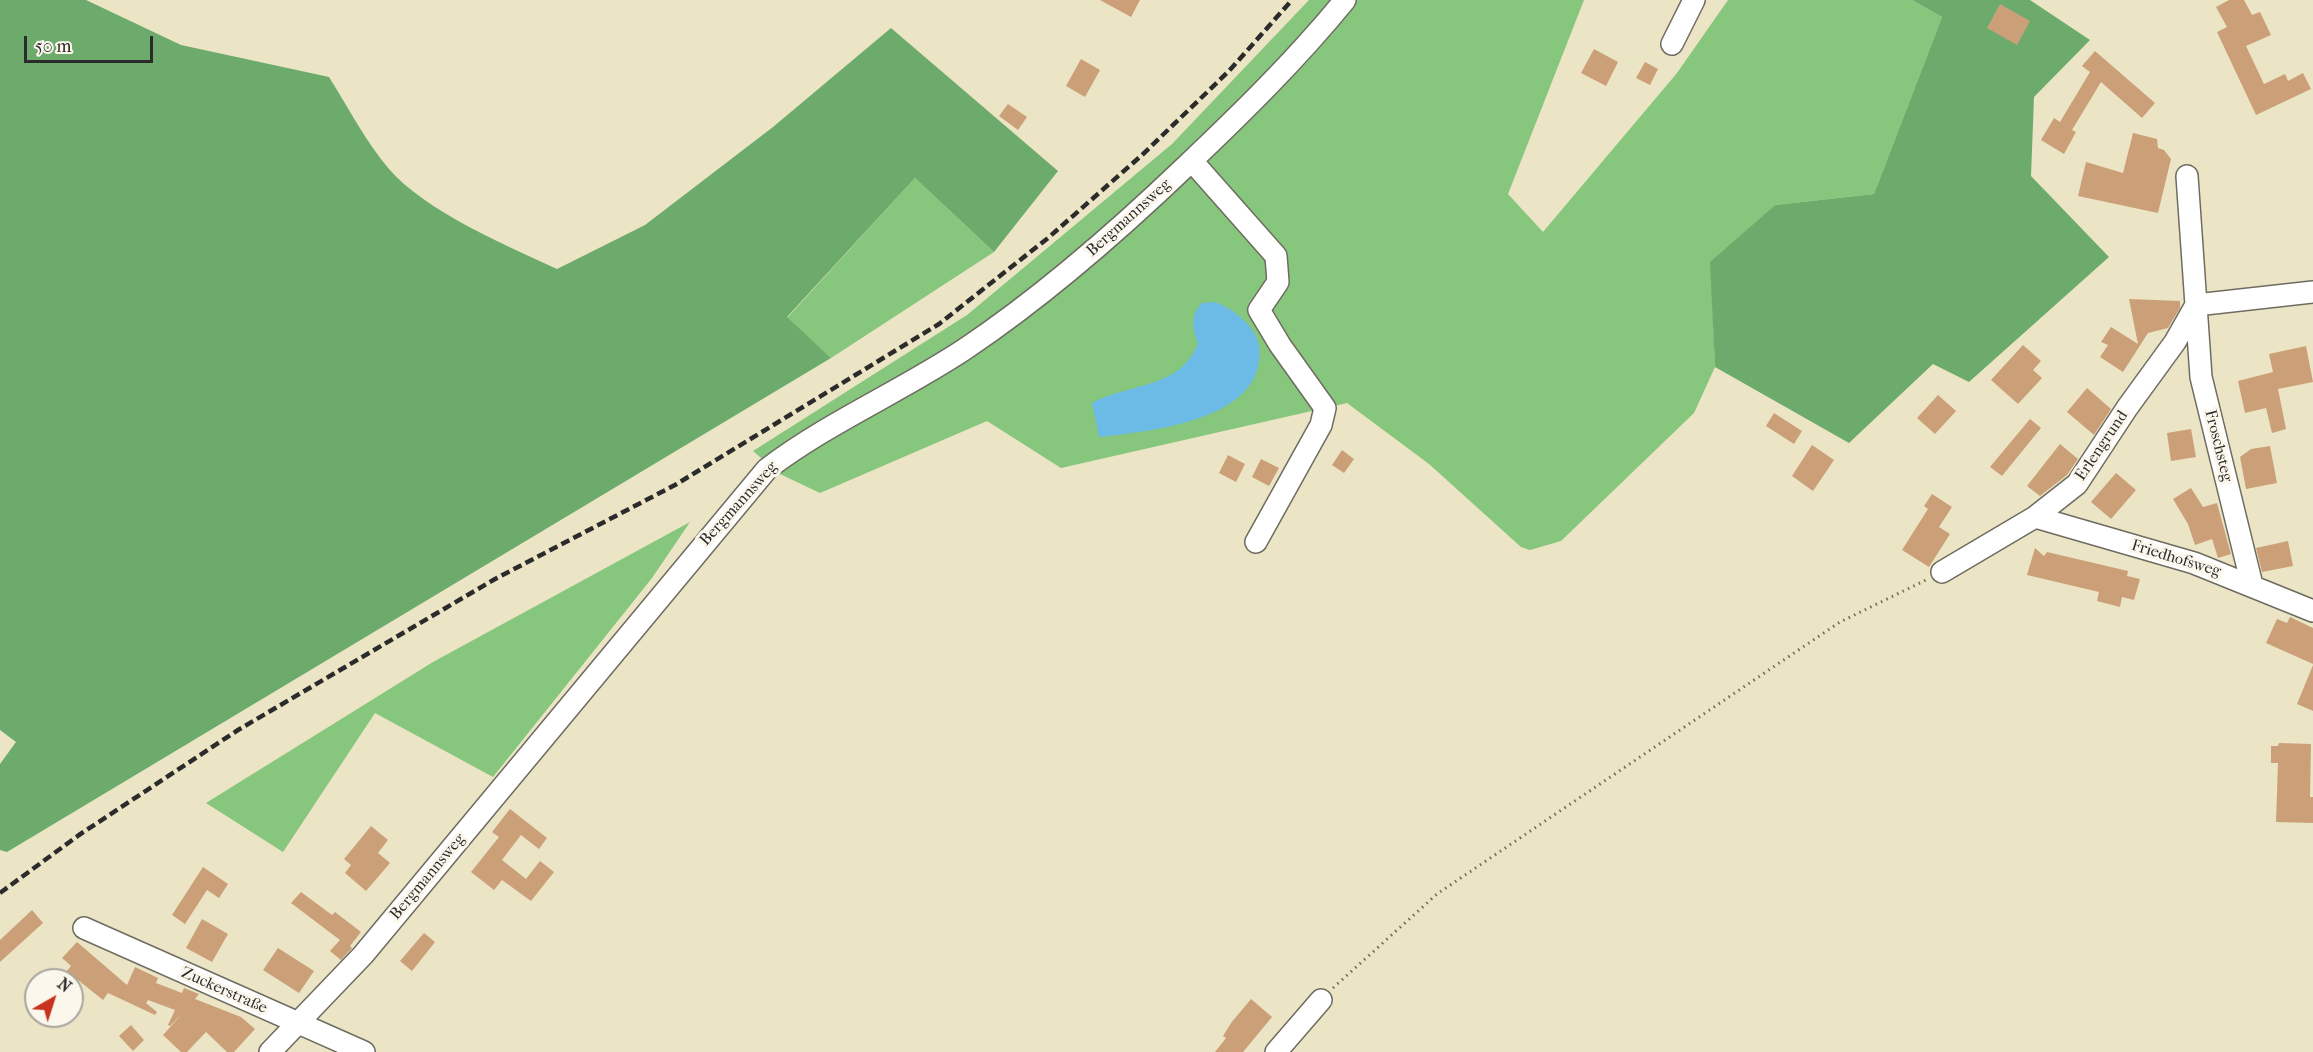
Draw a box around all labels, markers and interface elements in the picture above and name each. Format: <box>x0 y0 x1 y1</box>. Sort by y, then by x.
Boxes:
scale bar <box>27 24 156 62</box>
text: 50 m <box>35 36 71 57</box>
street label: Bergmannsweg <box>1083 175 1175 261</box>
street label: Erlengrund <box>2072 407 2132 485</box>
street label: Froschsteg <box>2200 408 2236 484</box>
street label: Bergmannsweg <box>696 458 782 550</box>
street label: Friedhofsweg <box>2129 536 2223 582</box>
street label: Bergmannsweg <box>386 830 470 924</box>
street label: Zuckerstraße <box>178 964 270 1018</box>
north arrow <box>24 968 84 1028</box>
text: N <box>54 974 75 996</box>

